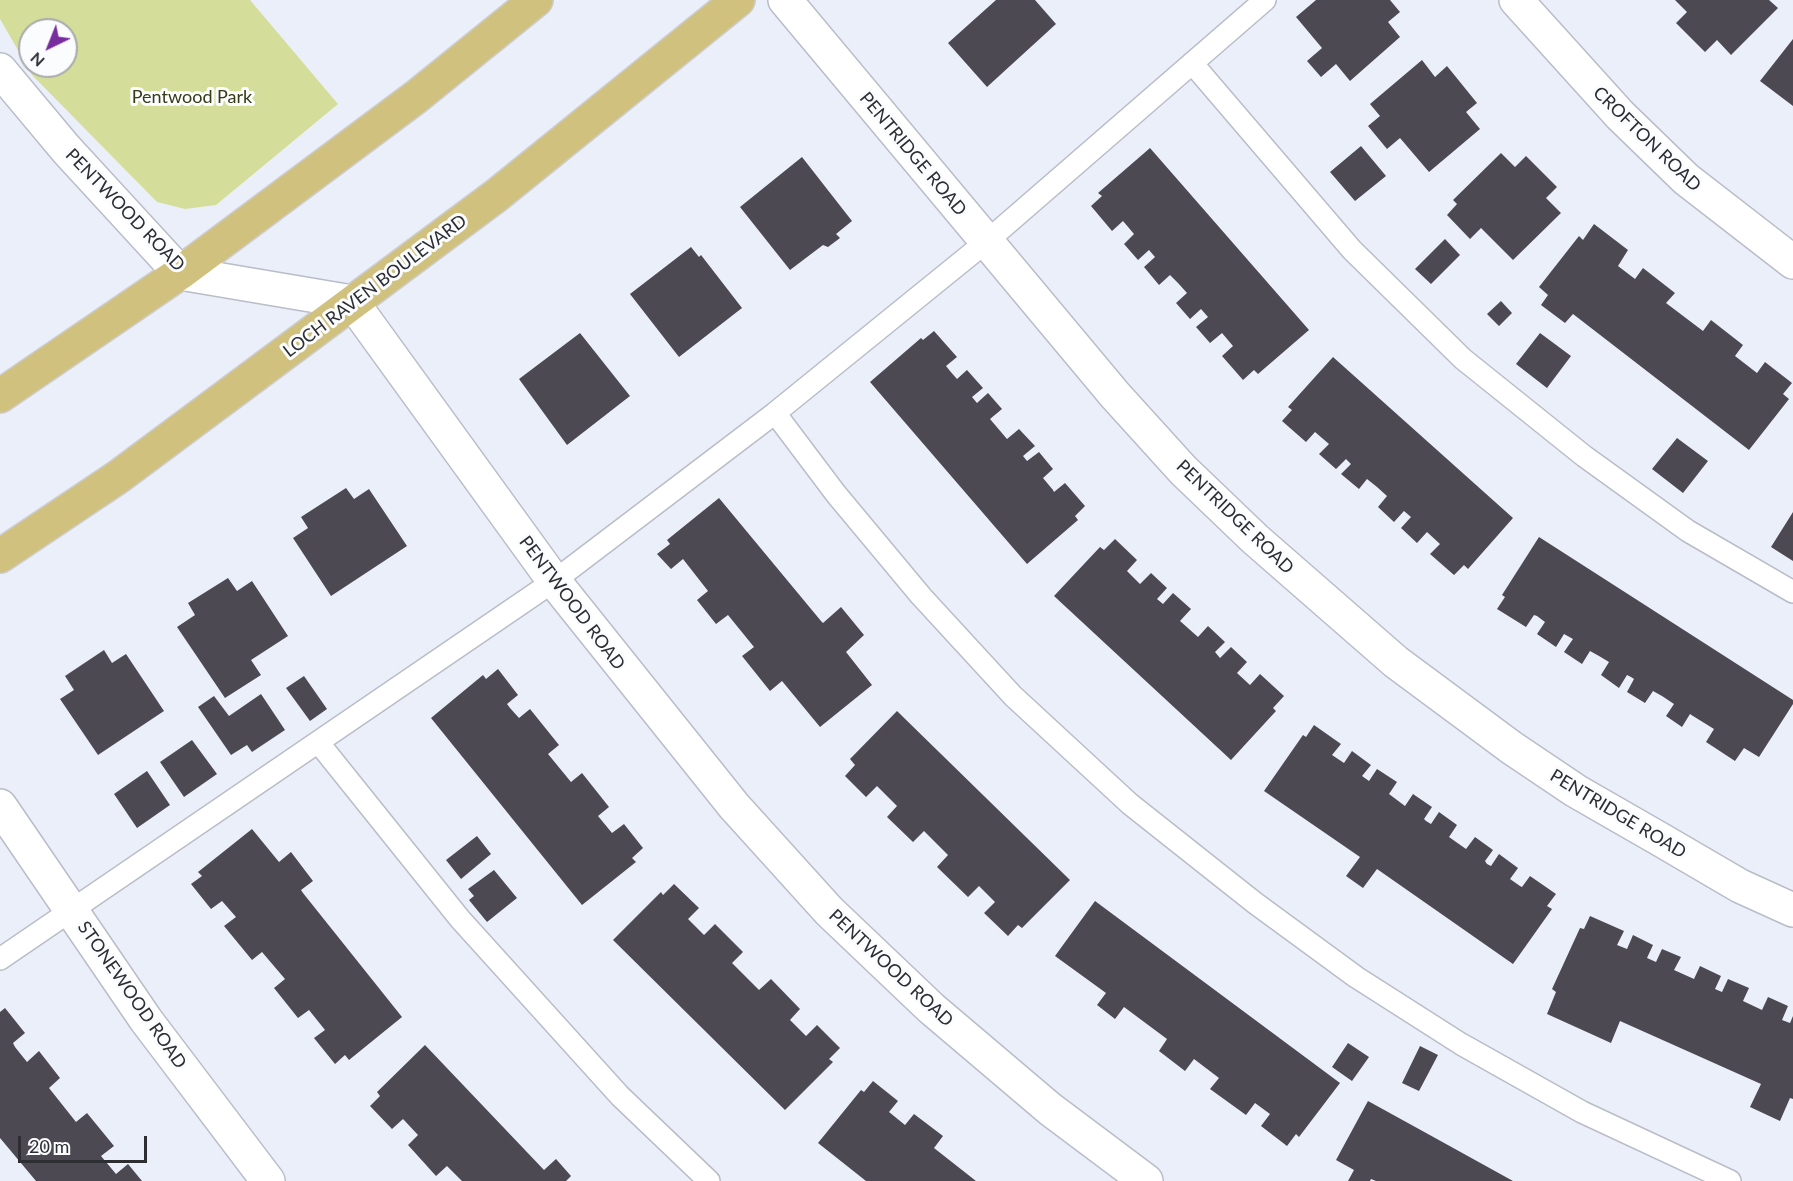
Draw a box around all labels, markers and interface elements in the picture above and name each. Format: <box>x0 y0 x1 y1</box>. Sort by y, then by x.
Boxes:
north arrow <box>18 18 78 78</box>
text: N <box>26 49 48 71</box>
street label: CROFTON ROAD <box>1589 82 1705 196</box>
park label: Pentwood Park <box>132 86 252 108</box>
street label: PENTRIDGE ROAD <box>855 88 971 220</box>
street label: PENTWOOD ROAD <box>61 144 189 276</box>
street label: LOCH RAVEN BOULEVARD <box>279 210 471 362</box>
street label: PENTRIDGE ROAD <box>1172 455 1298 579</box>
street label: PENTWOOD ROAD <box>515 532 629 674</box>
street label: PENTRIDGE ROAD <box>1546 765 1690 863</box>
street label: PENTWOOD ROAD <box>824 905 958 1031</box>
street label: STONEWOOD ROAD <box>73 917 191 1073</box>
scale bar <box>21 1124 150 1162</box>
text: 20 m <box>29 1135 69 1157</box>

